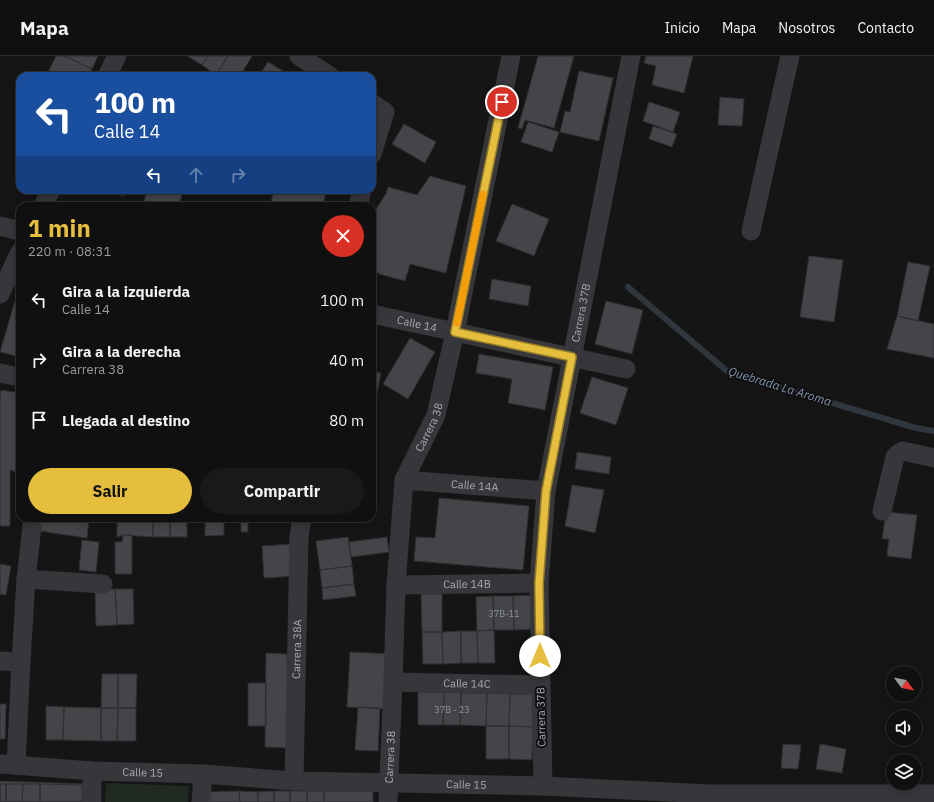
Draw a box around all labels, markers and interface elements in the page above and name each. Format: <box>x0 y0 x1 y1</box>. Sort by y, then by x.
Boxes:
text: Mapa <box>20 16 69 40</box>
text: Inicio <box>664 19 700 37</box>
text: Mapa <box>722 19 756 37</box>
text: Nosotros <box>778 19 835 37</box>
text: Contacto <box>857 19 914 37</box>
text: 100 m <box>94 84 176 121</box>
pin <box>485 85 519 119</box>
icon: left <box>28 88 80 140</box>
icon: arrive <box>491 91 513 113</box>
text: Calle 14 <box>94 120 160 143</box>
icon: left <box>143 164 165 186</box>
icon: ahead <box>185 164 207 186</box>
icon: right <box>227 164 249 186</box>
text: 1 min <box>28 212 91 244</box>
button: close <box>322 215 364 257</box>
text: 220 m · 08:31 <box>28 243 111 260</box>
text: Gira a la izquierda <box>62 282 190 301</box>
street label: Carrera 37B <box>568 282 593 343</box>
icon: left <box>28 289 50 311</box>
text: 100 m <box>320 291 364 310</box>
text: Calle 14 <box>62 301 110 318</box>
street label: Calle 14 <box>396 313 439 335</box>
text: Gira a la derecha <box>62 342 181 361</box>
icon: right <box>28 349 50 371</box>
text: 40 m <box>329 351 364 370</box>
text: Carrera 38 <box>62 361 124 378</box>
water label: Quebrada La Aroma <box>727 363 833 409</box>
street label: Carrera 38 <box>412 401 446 454</box>
icon: arrive <box>28 409 50 431</box>
text: Llegada al destino <box>62 411 190 430</box>
text: 80 m <box>329 411 364 430</box>
button: Salir <box>28 468 192 514</box>
button: Compartir <box>200 468 364 514</box>
street label: Calle 14A <box>451 477 499 494</box>
street label: Calle 14B <box>443 577 491 591</box>
house number: 37B-11 <box>488 608 520 619</box>
street label: Carrera 38A <box>289 619 304 679</box>
position arrow <box>519 635 561 677</box>
north arrow <box>886 666 922 702</box>
map controls <box>886 666 922 790</box>
street label: Calle 14C <box>443 676 491 691</box>
street label: Carrera 37B <box>533 687 549 747</box>
house number: 37B - 23 <box>434 704 470 715</box>
button: sound <box>886 710 922 746</box>
street label: Carrera 38 <box>382 731 398 784</box>
button: layers <box>886 754 922 790</box>
street label: Calle 15 <box>122 765 163 780</box>
street label: Calle 15 <box>446 777 487 792</box>

